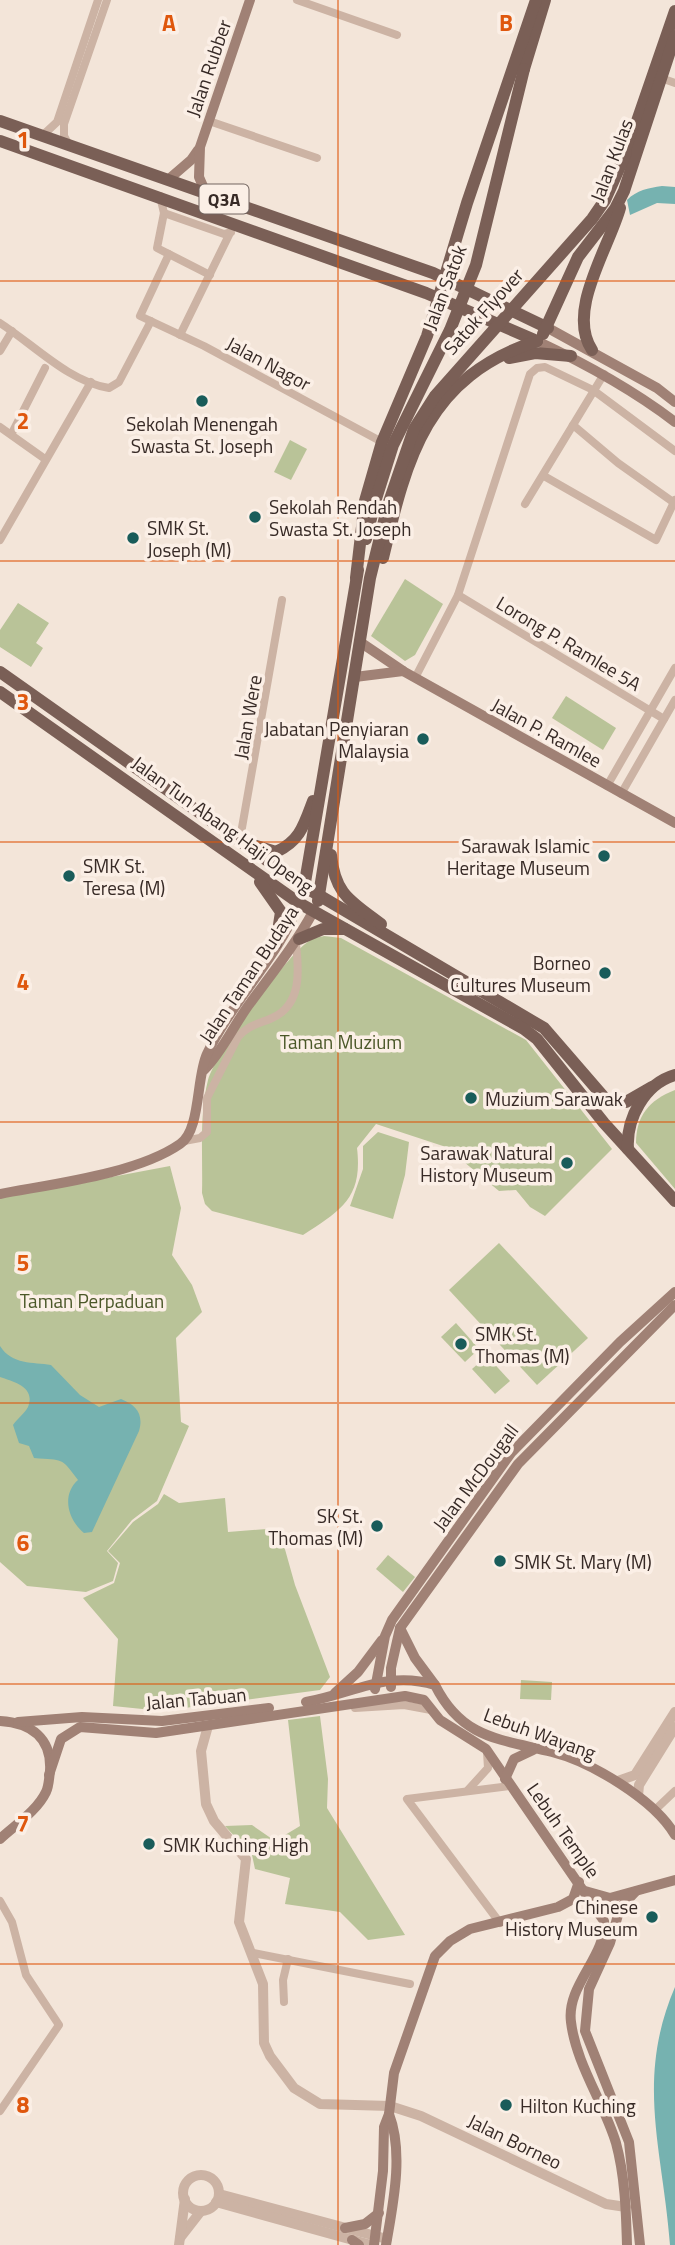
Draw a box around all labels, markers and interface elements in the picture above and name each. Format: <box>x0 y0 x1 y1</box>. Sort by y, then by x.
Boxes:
text: A <box>162 5 176 40</box>
text: B <box>499 5 513 40</box>
street label: Jalan Rubber <box>178 15 238 121</box>
street label: Jalan Kulas <box>582 114 640 206</box>
text: 1 <box>17 122 29 157</box>
road number: Q3A <box>200 184 248 214</box>
street label: Jalan Satok <box>415 240 473 334</box>
street label: Satok Flyover <box>436 261 530 361</box>
street label: Jalan Nagor <box>222 329 317 398</box>
marker: Sekolah Menengah Swasta St. Joseph <box>194 393 210 409</box>
text: 2 <box>17 403 29 438</box>
place label: Sekolah Menengah Swasta St. Joseph <box>126 409 278 460</box>
place label: Sekolah Rendah Swasta St. Joseph <box>269 492 411 543</box>
marker: Sekolah Rendah Swasta St. Joseph <box>247 509 263 525</box>
place label: SMK St. Joseph (M) <box>147 513 231 564</box>
marker: SMK St. Joseph (M) <box>125 530 141 546</box>
street label: Lorong P. Ramlee 5A <box>491 588 647 698</box>
street label: Jalan Were <box>225 672 269 762</box>
text: 3 <box>17 684 29 719</box>
street label: Jalan P. Ramlee <box>487 690 607 774</box>
place label: Jabatan Penyiaran Malaysia <box>264 714 409 765</box>
marker: Jabatan Penyiaran Malaysia <box>415 731 431 747</box>
street label: Jalan Tun Abang Haji Openg <box>126 748 320 900</box>
place label: Sarawak Islamic Heritage Museum <box>447 831 590 882</box>
marker: Sarawak Islamic Heritage Museum <box>596 848 612 864</box>
place label: SMK St. Teresa (M) <box>83 851 165 902</box>
marker: SMK St. Teresa (M) <box>61 868 77 884</box>
street label: Jalan Taman Budaya <box>191 899 305 1049</box>
place label: Borneo Cultures Museum <box>450 948 591 999</box>
text: 4 <box>17 964 29 999</box>
marker: Borneo Cultures Museum <box>597 965 613 981</box>
park label: Taman Muzium <box>280 1027 402 1056</box>
place label: Muzium Sarawak <box>485 1084 623 1113</box>
marker: Muzium Sarawak <box>463 1090 479 1106</box>
place label: Sarawak Natural History Museum <box>420 1138 553 1189</box>
marker: Sarawak Natural History Museum <box>559 1155 575 1171</box>
text: 5 <box>17 1245 29 1280</box>
park label: Taman Perpaduan <box>20 1286 164 1315</box>
place label: SMK St. Thomas (M) <box>475 1319 570 1370</box>
marker: SMK St. Thomas (M) <box>453 1336 469 1352</box>
street label: Jalan McDougall <box>425 1417 525 1537</box>
place label: SK St. Thomas (M) <box>268 1501 363 1552</box>
marker: SK St. Thomas (M) <box>369 1518 385 1534</box>
text: 6 <box>17 1525 30 1560</box>
place label: SMK St. Mary (M) <box>514 1547 652 1576</box>
marker: SMK St. Mary (M) <box>492 1553 508 1569</box>
street label: Jalan Tabuan <box>144 1679 248 1717</box>
street label: Lebuh Wayang <box>480 1699 600 1767</box>
street label: Lebuh Temple <box>520 1776 608 1884</box>
text: 7 <box>17 1806 29 1841</box>
place label: SMK Kuching High <box>163 1830 309 1859</box>
marker: SMK Kuching High <box>141 1836 157 1852</box>
place label: Chinese History Museum <box>505 1892 638 1943</box>
marker: Chinese History Museum <box>644 1909 660 1925</box>
text: 8 <box>17 2087 30 2122</box>
place label: Hilton Kuching <box>520 2091 636 2120</box>
marker: Hilton Kuching <box>498 2097 514 2113</box>
street label: Jalan Borneo <box>463 2106 567 2176</box>

